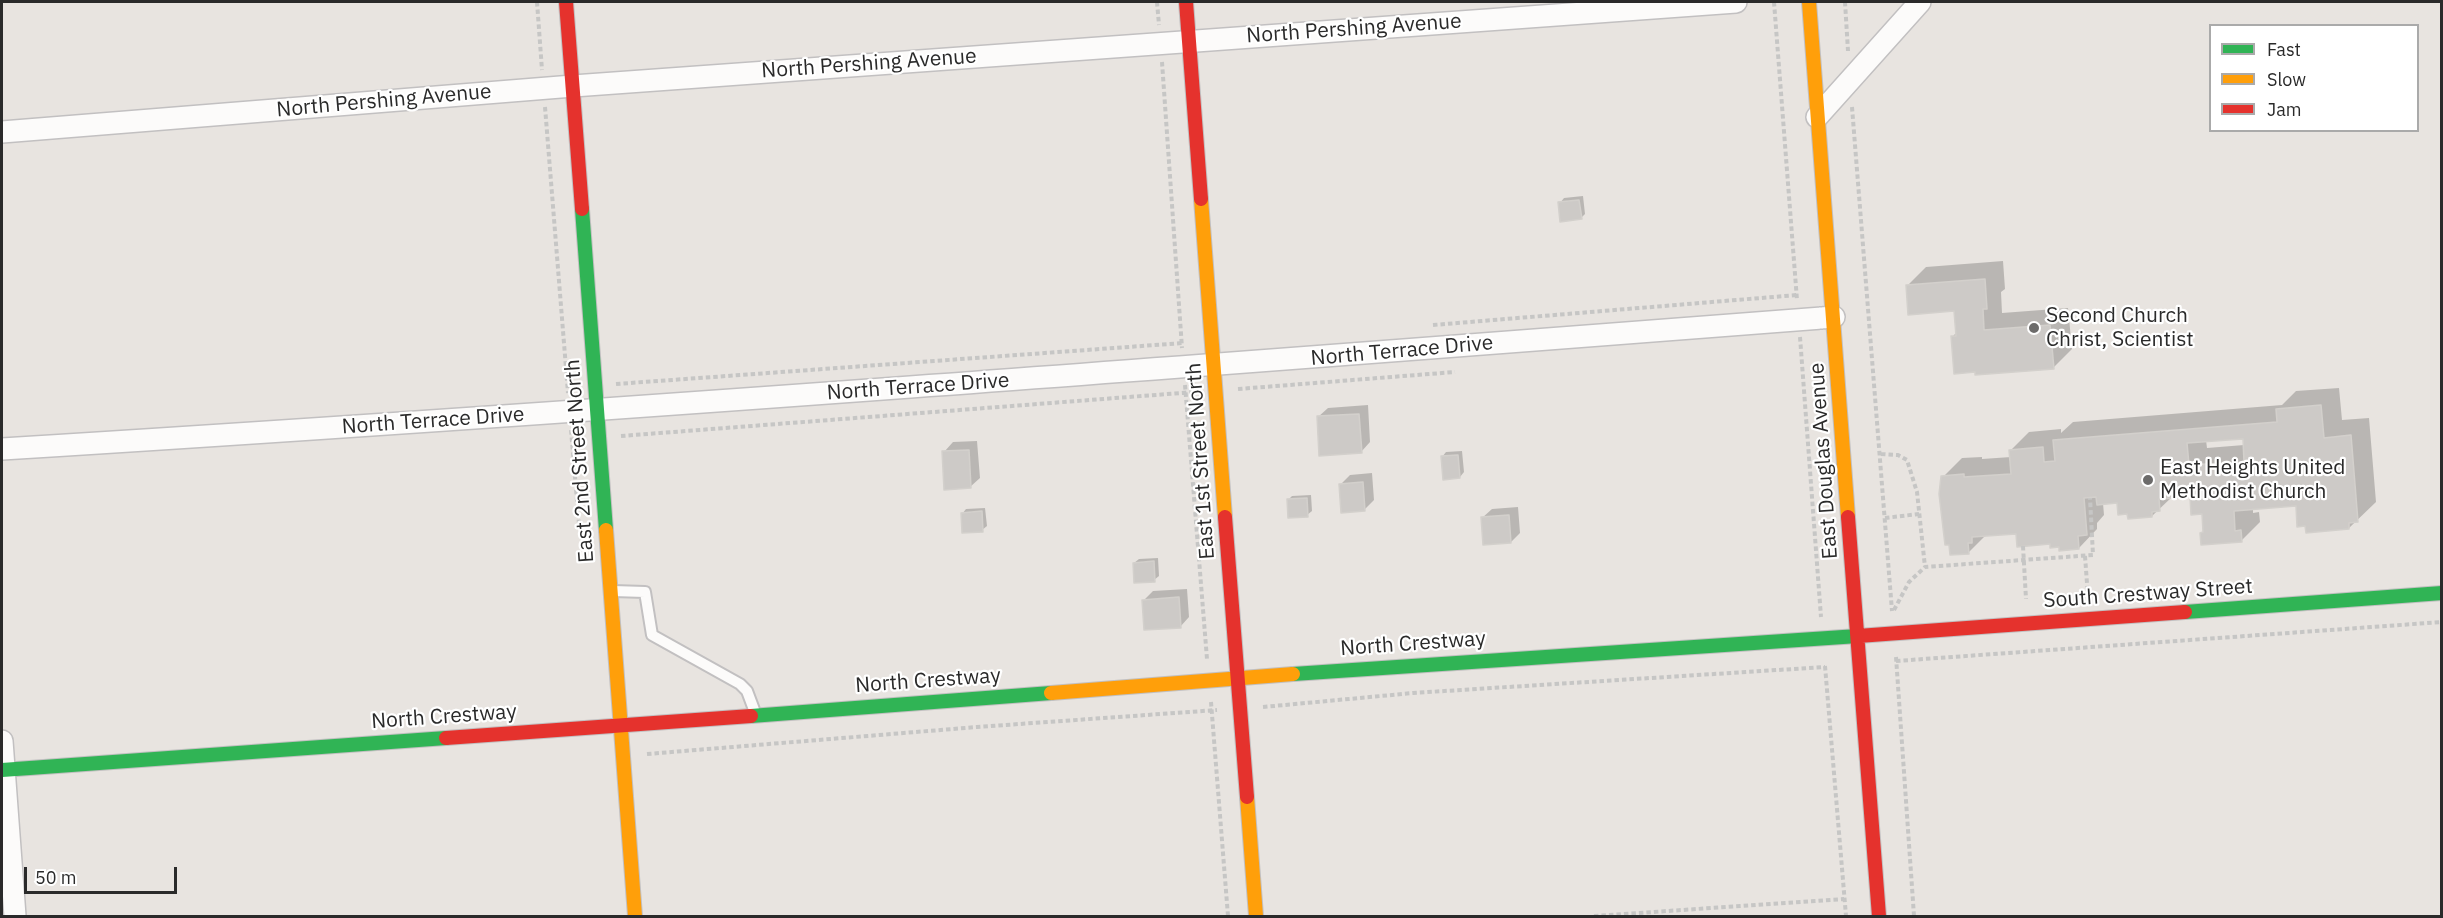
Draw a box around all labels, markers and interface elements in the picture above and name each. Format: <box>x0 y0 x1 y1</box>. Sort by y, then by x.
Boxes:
street label: North Pershing Avenue <box>1246 9 1462 49</box>
legend <box>2209 24 2419 132</box>
text: Fast <box>2267 38 2301 61</box>
street label: North Pershing Avenue <box>761 44 977 84</box>
text: Slow <box>2267 68 2306 91</box>
street label: North Pershing Avenue <box>275 79 493 123</box>
text: Jam <box>2267 98 2302 121</box>
place label: Second Church Christ, Scientist <box>2046 303 2194 353</box>
marker: Second Church Christ, Scientist <box>2027 321 2041 335</box>
street label: North Terrace Drive <box>1310 330 1494 372</box>
street label: East 2nd Street North <box>560 358 600 564</box>
street label: East 1st Street North <box>1182 362 1220 560</box>
street label: East Douglas Avenue <box>1805 362 1843 560</box>
street label: North Terrace Drive <box>826 368 1010 406</box>
street label: North Terrace Drive <box>341 402 525 440</box>
place label: East Heights United Methodist Church <box>2160 455 2345 505</box>
marker: East Heights United Methodist Church <box>2141 473 2155 487</box>
street label: South Crestway Street <box>2042 574 2254 614</box>
street label: North Crestway <box>1339 626 1487 662</box>
street label: North Crestway <box>854 663 1002 699</box>
street label: North Crestway <box>370 699 518 735</box>
scale bar <box>27 855 180 893</box>
text: 50 m <box>35 866 77 889</box>

